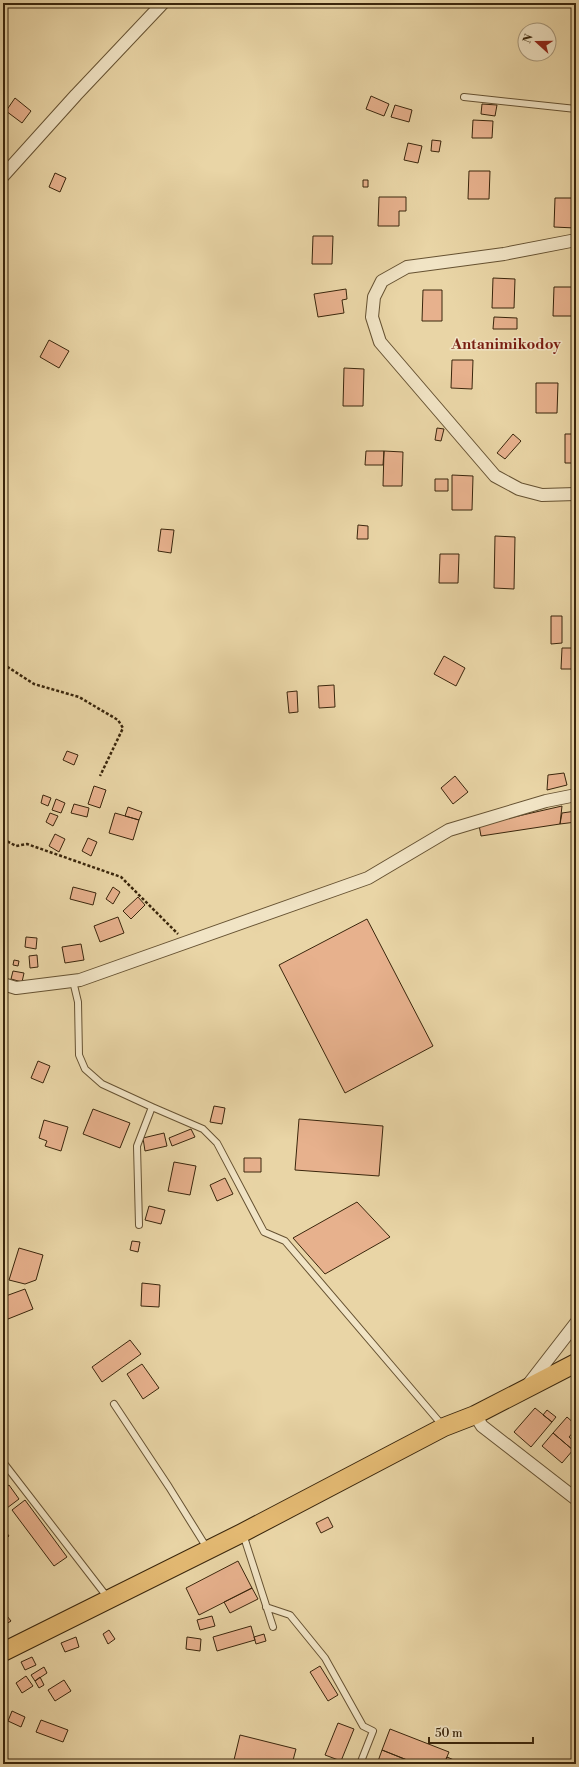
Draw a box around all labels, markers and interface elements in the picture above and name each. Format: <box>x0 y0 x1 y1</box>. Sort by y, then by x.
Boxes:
north arrow <box>517 22 557 62</box>
text: N <box>521 32 537 45</box>
district label: Antanimikodoy <box>450 335 561 354</box>
scale bar <box>429 1719 533 1745</box>
text: 50 m <box>435 1726 463 1741</box>

